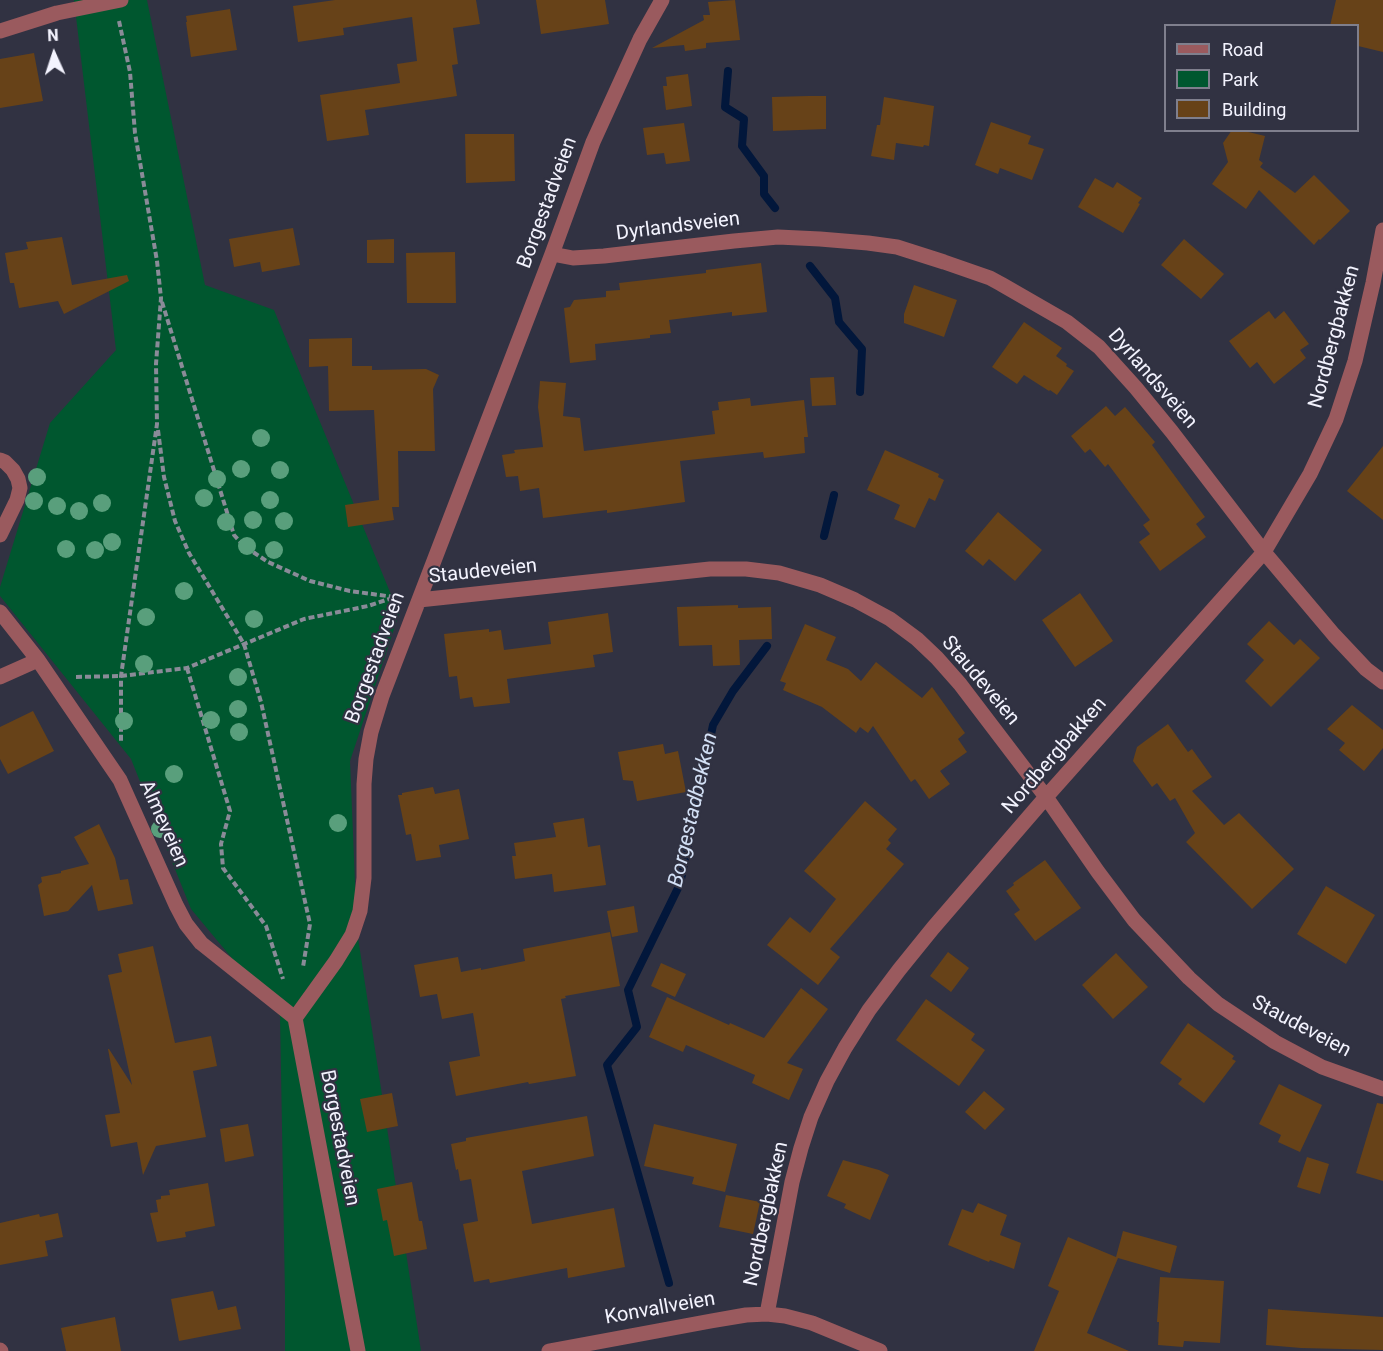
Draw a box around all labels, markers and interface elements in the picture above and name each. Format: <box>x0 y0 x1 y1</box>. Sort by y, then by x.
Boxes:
north arrow <box>24 24 84 84</box>
legend <box>1164 24 1359 132</box>
text: N <box>47 26 59 45</box>
text: Road <box>1222 39 1263 60</box>
text: Park <box>1222 69 1258 90</box>
text: Building <box>1222 99 1286 120</box>
street label: Borgestadveien <box>513 134 583 272</box>
street label: Dyrlandsveien <box>615 208 741 246</box>
street label: Nordbergbakken <box>1304 263 1366 411</box>
street label: Dyrlandsveien <box>1102 324 1202 434</box>
street label: Staudeveien <box>428 554 538 590</box>
street label: Borgestadveien <box>341 589 411 727</box>
street label: Staudeveien <box>936 632 1024 730</box>
street label: Nordbergbakken <box>998 693 1112 819</box>
water label: Borgestadbekken <box>664 730 724 890</box>
street label: Almeveien <box>133 777 193 871</box>
street label: Staudeveien <box>1247 991 1355 1063</box>
street label: Borgestadveien <box>314 1068 364 1208</box>
street label: Nordbergbakken <box>740 1140 794 1288</box>
street label: Konvallveien <box>603 1287 717 1331</box>

